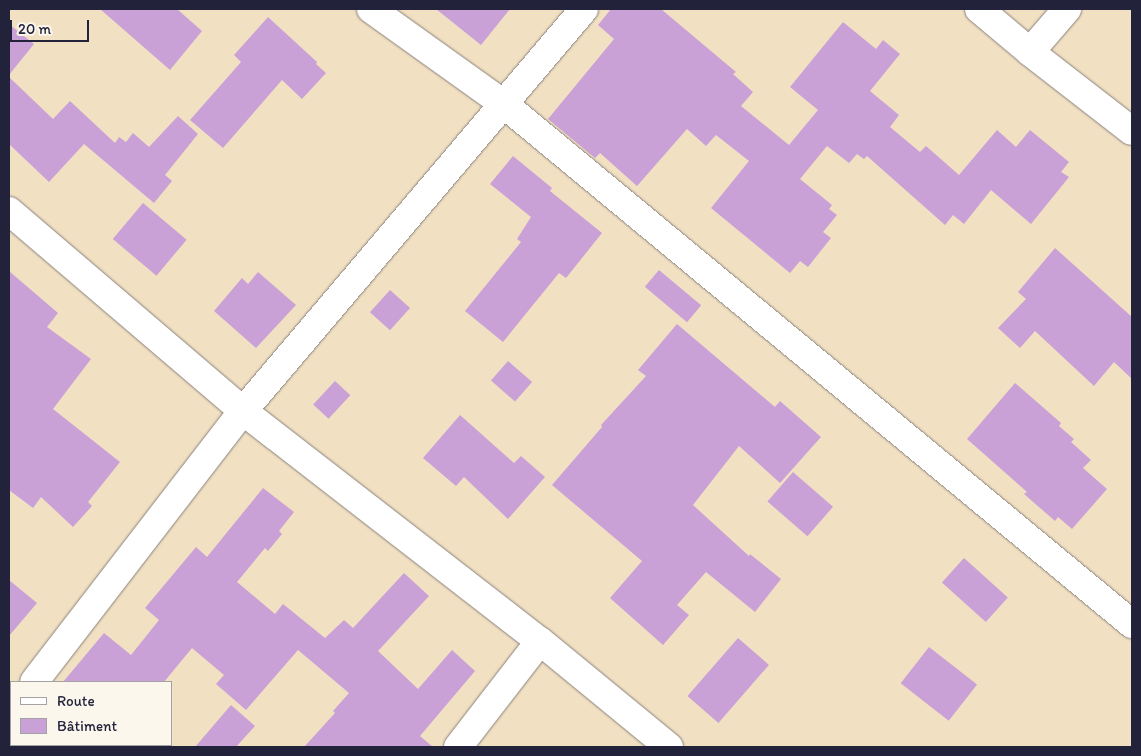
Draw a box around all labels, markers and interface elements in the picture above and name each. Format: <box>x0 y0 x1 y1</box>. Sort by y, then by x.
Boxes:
scale bar <box>12 10 91 42</box>
text: 20 m <box>18 20 51 38</box>
legend <box>10 681 172 746</box>
text: Route <box>57 692 95 710</box>
text: Bâtiment <box>57 717 117 735</box>

